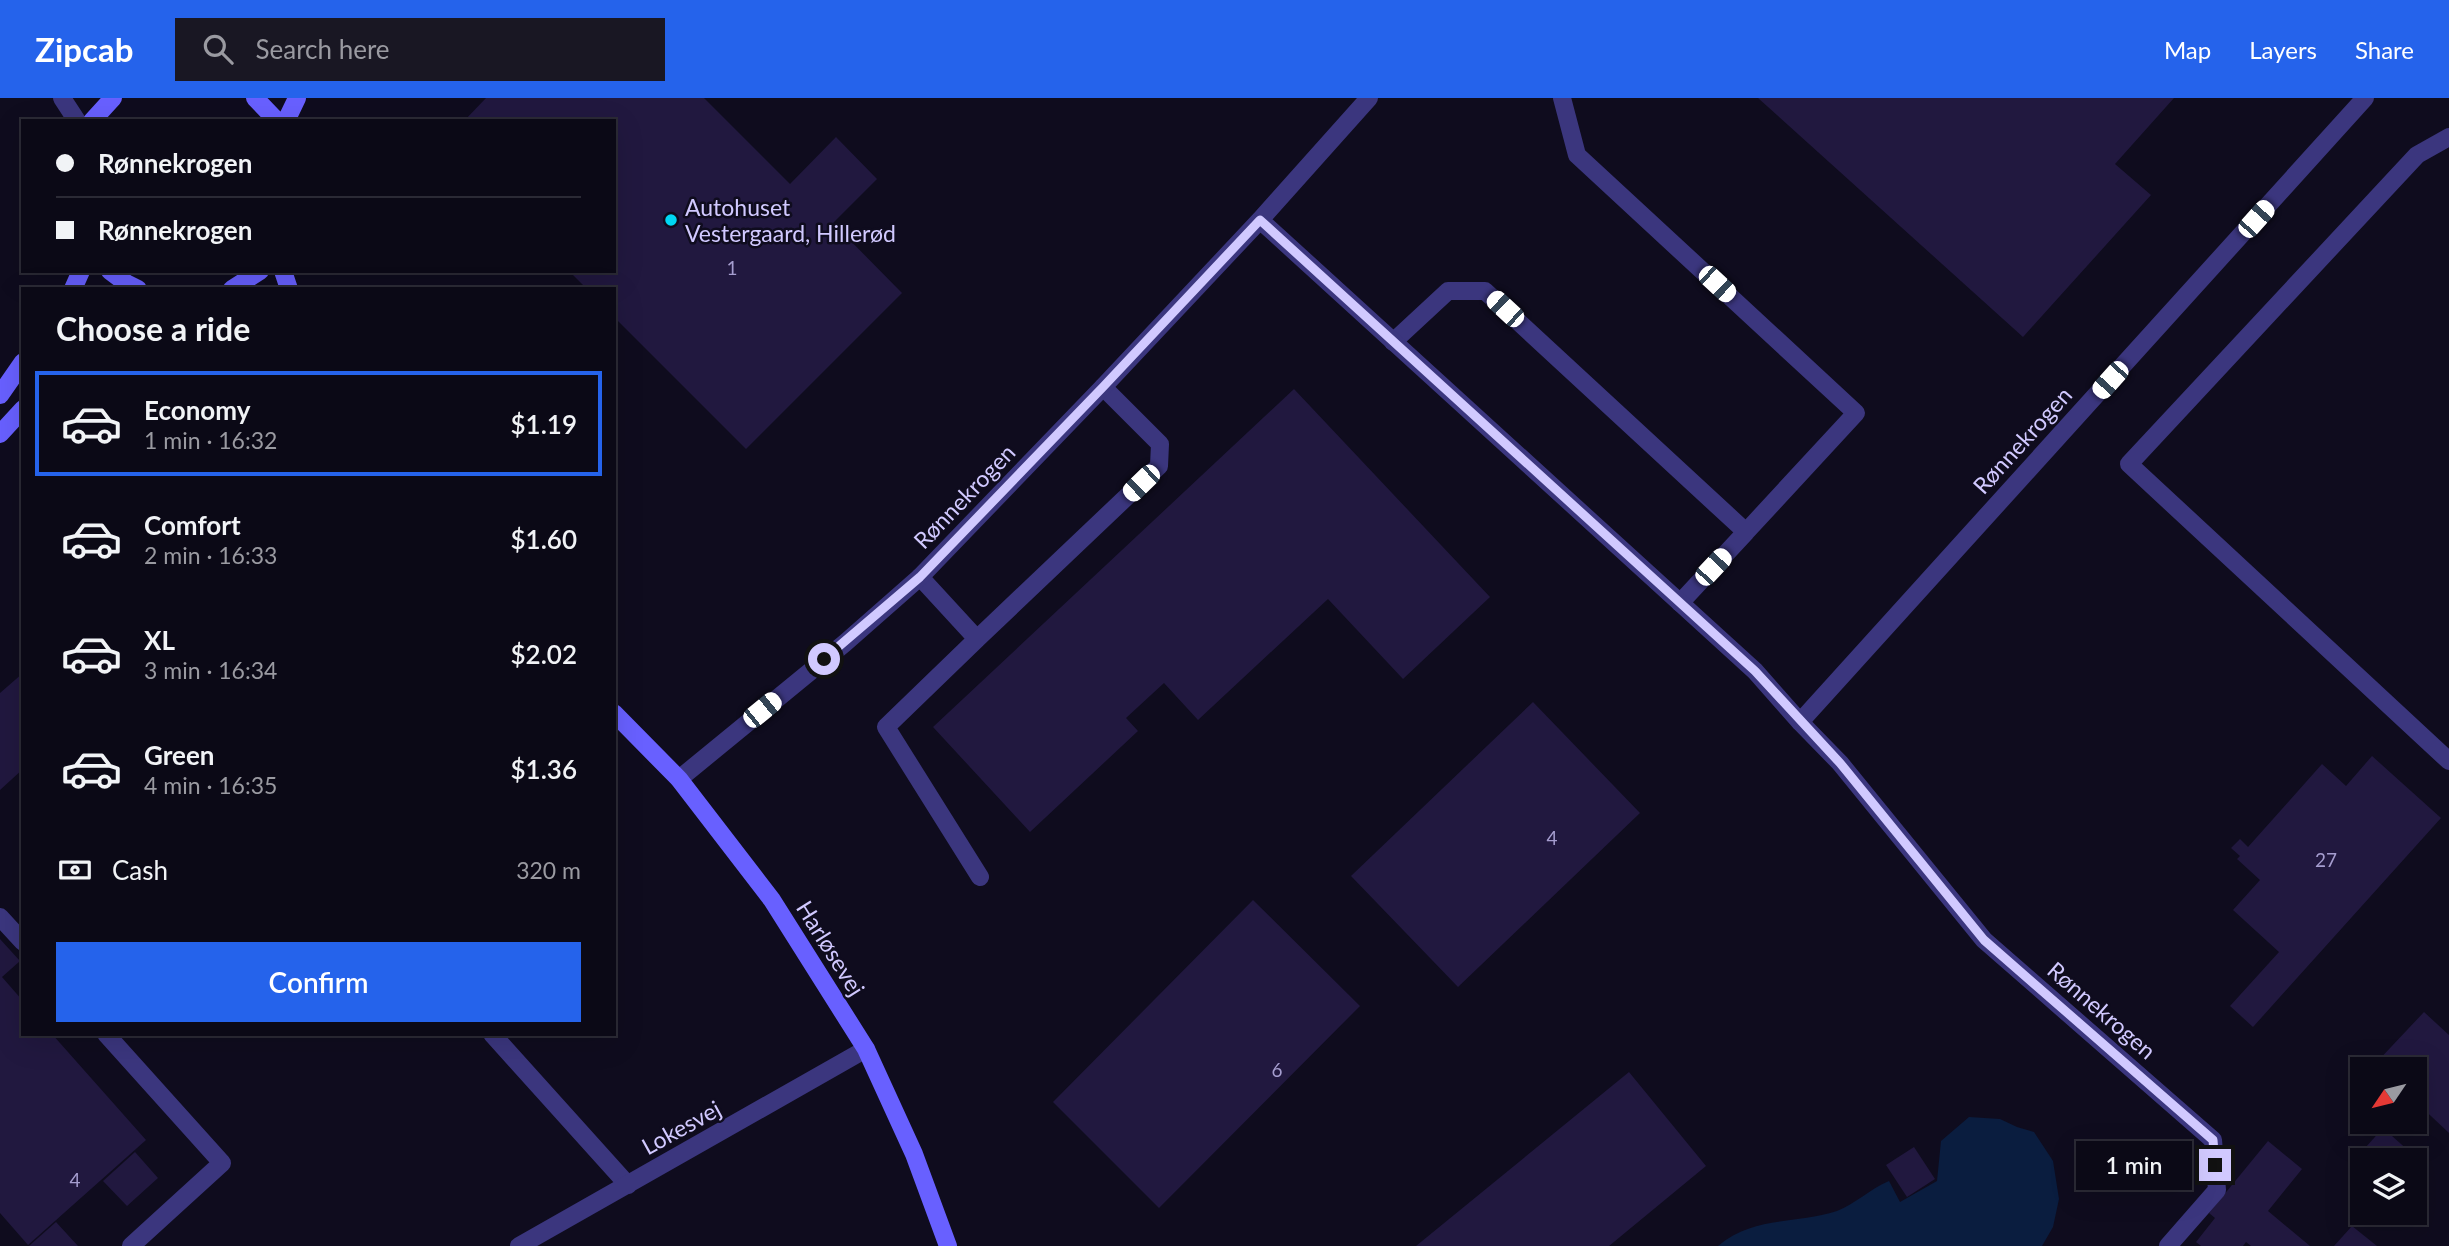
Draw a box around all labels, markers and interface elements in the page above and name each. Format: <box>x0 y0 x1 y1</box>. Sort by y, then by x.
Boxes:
search box <box>175 18 665 81</box>
text: Zipcab <box>35 29 133 69</box>
icon: search <box>199 30 237 68</box>
text: Search here <box>255 33 390 65</box>
text: Map <box>2164 35 2211 64</box>
text: Layers <box>2249 35 2317 64</box>
text: Share <box>2355 35 2414 64</box>
text: Rønnekrogen <box>98 147 252 179</box>
place label: Autohuset Vestergaard, Hillerød <box>685 193 896 247</box>
car <box>2235 196 2278 242</box>
marker: Autohuset Vestergaard, Hillerød <box>663 212 679 228</box>
text: Rønnekrogen <box>98 214 252 246</box>
house number: 1 <box>726 256 738 279</box>
car <box>1695 262 1740 306</box>
car <box>1483 287 1528 331</box>
text: Choose a ride <box>56 309 250 348</box>
car <box>2089 357 2132 403</box>
street label: Rønnekrogen <box>1967 381 2077 499</box>
icon: car <box>60 392 123 455</box>
text: Economy <box>144 394 250 426</box>
text: $1.19 <box>511 408 577 440</box>
text: 1 min · 16:32 <box>144 426 277 454</box>
street label: Rønnekrogen <box>907 438 1021 554</box>
car <box>1119 461 1164 505</box>
icon: car <box>60 507 123 570</box>
text: Comfort <box>144 509 241 541</box>
text: $1.60 <box>511 523 577 555</box>
text: 2 min · 16:33 <box>144 541 277 569</box>
car <box>1691 544 1736 590</box>
icon: car <box>60 622 123 685</box>
text: XL <box>144 624 175 656</box>
text: $2.02 <box>511 638 577 670</box>
route start <box>808 643 840 675</box>
text: 3 min · 16:34 <box>144 656 277 684</box>
car <box>740 689 785 731</box>
icon: car <box>60 737 123 800</box>
text: Green <box>144 739 214 771</box>
text: $1.36 <box>511 753 577 785</box>
text: 4 min · 16:35 <box>144 771 277 799</box>
house number: 4 <box>1546 826 1558 849</box>
house number: 27 <box>2315 848 2337 871</box>
icon: cash <box>56 851 94 889</box>
text: Cash <box>112 854 168 886</box>
text: 320 m <box>516 856 581 884</box>
street label: Harløsevej <box>791 895 871 1001</box>
button: Confirm <box>56 942 581 1022</box>
street label: Rønnekrogen <box>2042 955 2162 1065</box>
north arrow <box>2350 1057 2427 1134</box>
map controls <box>2350 1057 2427 1225</box>
house number: 6 <box>1271 1058 1283 1081</box>
street label: Lokesvej <box>637 1094 725 1160</box>
callout: 1 min <box>2075 1140 2190 1190</box>
button: layers <box>2350 1148 2427 1225</box>
route end <box>2199 1149 2231 1181</box>
text: 1 min <box>2106 1151 2162 1179</box>
house number: 4 <box>69 1168 81 1191</box>

